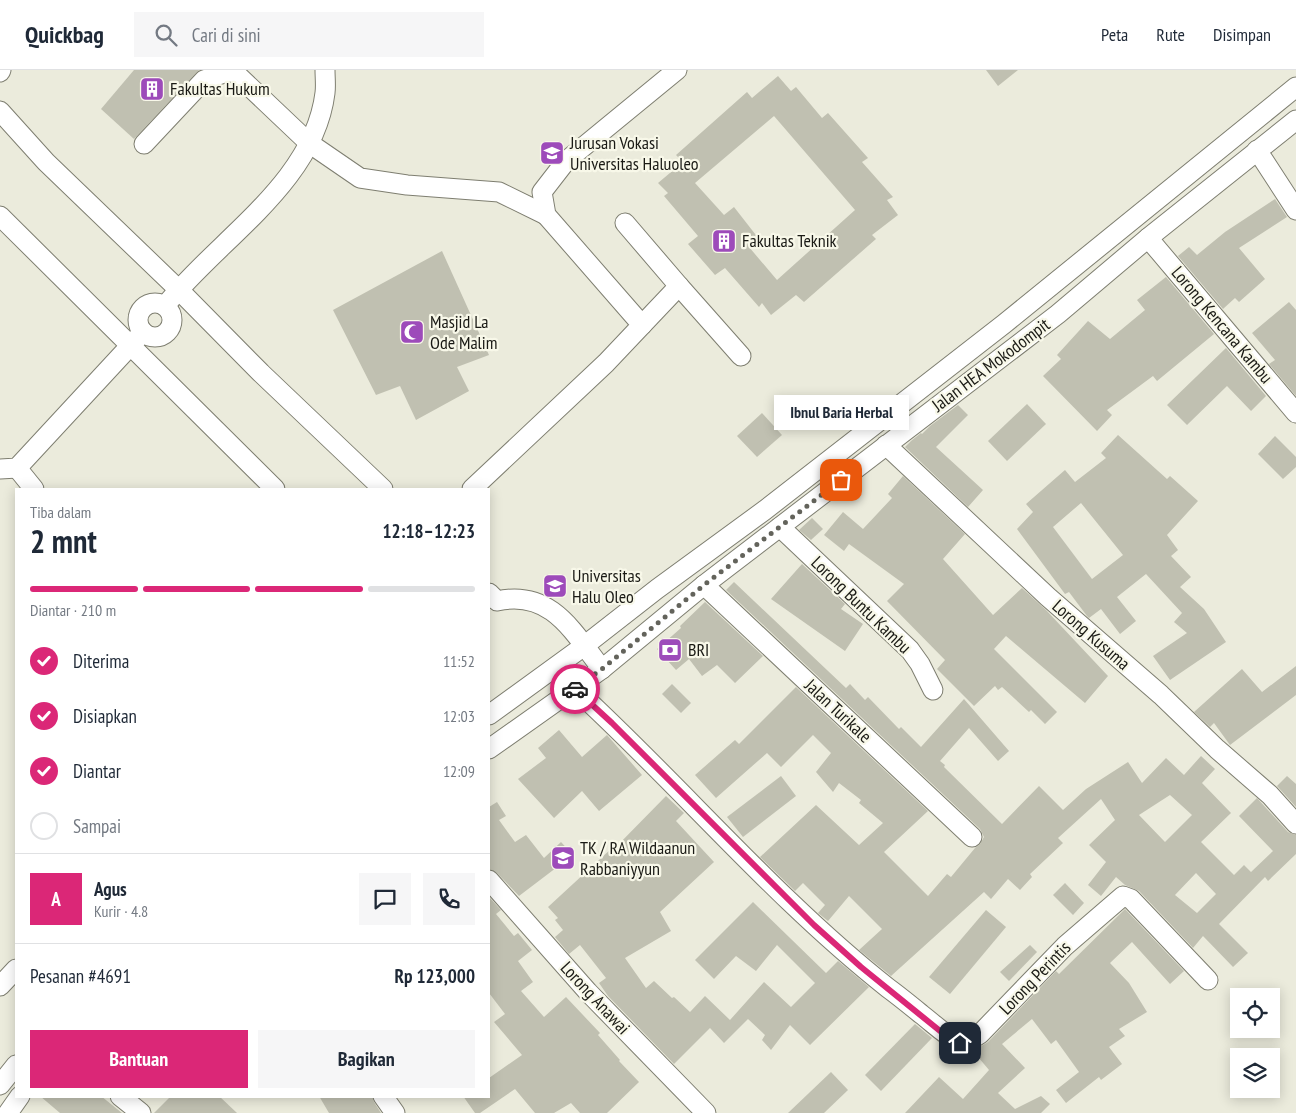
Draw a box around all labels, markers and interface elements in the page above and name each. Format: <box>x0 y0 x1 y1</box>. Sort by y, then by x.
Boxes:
search box <box>134 12 484 57</box>
text: Quickbag <box>25 19 104 50</box>
icon: search <box>152 21 180 49</box>
text: Cari di sini <box>192 23 261 47</box>
text: Peta <box>1101 23 1128 46</box>
text: Rute <box>1156 23 1185 46</box>
text: Disimpan <box>1213 23 1271 46</box>
building icon: Fakultas Hukum <box>139 76 165 102</box>
place label: Fakultas Hukum <box>170 77 270 100</box>
place label: Jurusan Vokasi Universitas Haluoleo <box>569 131 699 175</box>
school or university icon: Jurusan Vokasi Universitas Haluoleo <box>539 140 565 166</box>
building icon: Fakultas Teknik <box>711 228 737 254</box>
place label: Fakultas Teknik <box>742 229 837 252</box>
street label: Lorong Kencana Kambu <box>1167 261 1278 388</box>
place label: Masjid La Ode Malim <box>430 310 497 354</box>
street label: Jalan HEA Mokodompit <box>926 313 1054 417</box>
mosque icon: Masjid La Ode Malim <box>399 319 425 345</box>
callout: Ibnul Baria Herbal <box>774 395 908 430</box>
text: Ibnul Baria Herbal <box>790 402 893 422</box>
pin <box>820 459 862 501</box>
icon: bag <box>827 466 855 494</box>
text: Tiba dalam <box>30 502 91 522</box>
text: 12:18–12:23 <box>382 519 475 543</box>
text: 2 mnt <box>30 520 97 562</box>
street label: Lorong Buntu Kambu <box>806 551 916 658</box>
place label: Universitas Halu Oleo <box>572 564 641 608</box>
school or university icon: Universitas Halu Oleo <box>542 573 568 599</box>
street label: Lorong Kusuma <box>1048 595 1135 675</box>
text: Diantar · 210 m <box>30 600 116 620</box>
bank icon: BRI <box>657 637 683 663</box>
place label: BRI <box>688 638 709 661</box>
icon: check <box>30 647 58 675</box>
text: Diterima <box>73 649 129 673</box>
text: 11:52 <box>443 651 475 671</box>
courier <box>550 664 600 714</box>
street label: Jalan Turikale <box>799 673 877 747</box>
icon: car <box>561 675 589 703</box>
icon: check <box>30 702 58 730</box>
text: Disiapkan <box>73 704 137 728</box>
text: 12:03 <box>443 706 475 726</box>
icon: check <box>30 757 58 785</box>
text: Diantar <box>73 759 121 783</box>
text: 12:09 <box>443 761 475 781</box>
text: Sampai <box>73 814 121 838</box>
place label: TK / RA Wildaanun Rabbaniyyun <box>580 836 695 880</box>
school or university icon: TK / RA Wildaanun Rabbaniyyun <box>550 845 576 871</box>
button: chat <box>359 873 411 925</box>
button: phone <box>423 873 475 925</box>
text: Agus <box>94 877 127 901</box>
text: A <box>51 887 61 911</box>
text: Kurir · 4.8 <box>94 901 148 921</box>
street label: Lorong Perintis <box>994 936 1075 1019</box>
street label: Lorong Anawai <box>556 956 635 1039</box>
text: Pesanan #4691 <box>30 964 131 988</box>
text: Rp 123,000 <box>394 964 475 988</box>
map controls <box>1230 988 1280 1098</box>
button: locate <box>1230 988 1280 1038</box>
pin <box>939 1022 981 1064</box>
icon: home <box>946 1029 974 1057</box>
button: Bantuan <box>30 1030 248 1088</box>
button: Bagikan <box>258 1030 475 1088</box>
button: layers <box>1230 1048 1280 1098</box>

